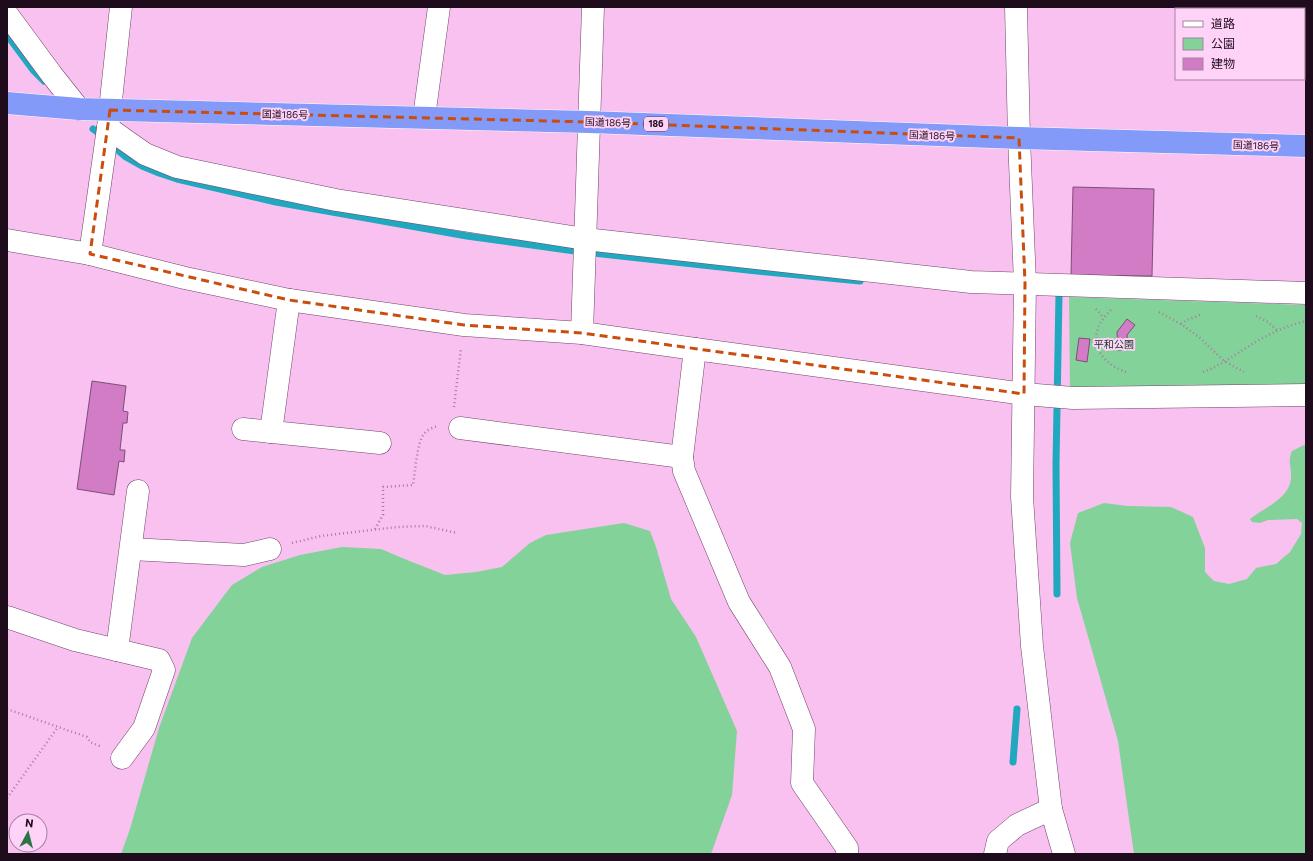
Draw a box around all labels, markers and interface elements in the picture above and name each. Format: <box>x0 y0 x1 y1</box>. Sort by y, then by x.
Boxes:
legend <box>1175 8 1305 80</box>
text: 道路 <box>1211 16 1235 30</box>
text: 公園 <box>1211 36 1235 50</box>
text: 建物 <box>1211 56 1235 70</box>
street label: 国道186号 <box>262 108 308 120</box>
street label: 国道186号 <box>585 115 631 129</box>
road number: 186 <box>644 117 668 131</box>
street label: 国道186号 <box>909 128 955 142</box>
street label: 国道186号 <box>1233 138 1279 152</box>
park label: 平和公園 <box>1094 338 1134 350</box>
north arrow <box>8 813 48 853</box>
text: N <box>24 816 34 830</box>

